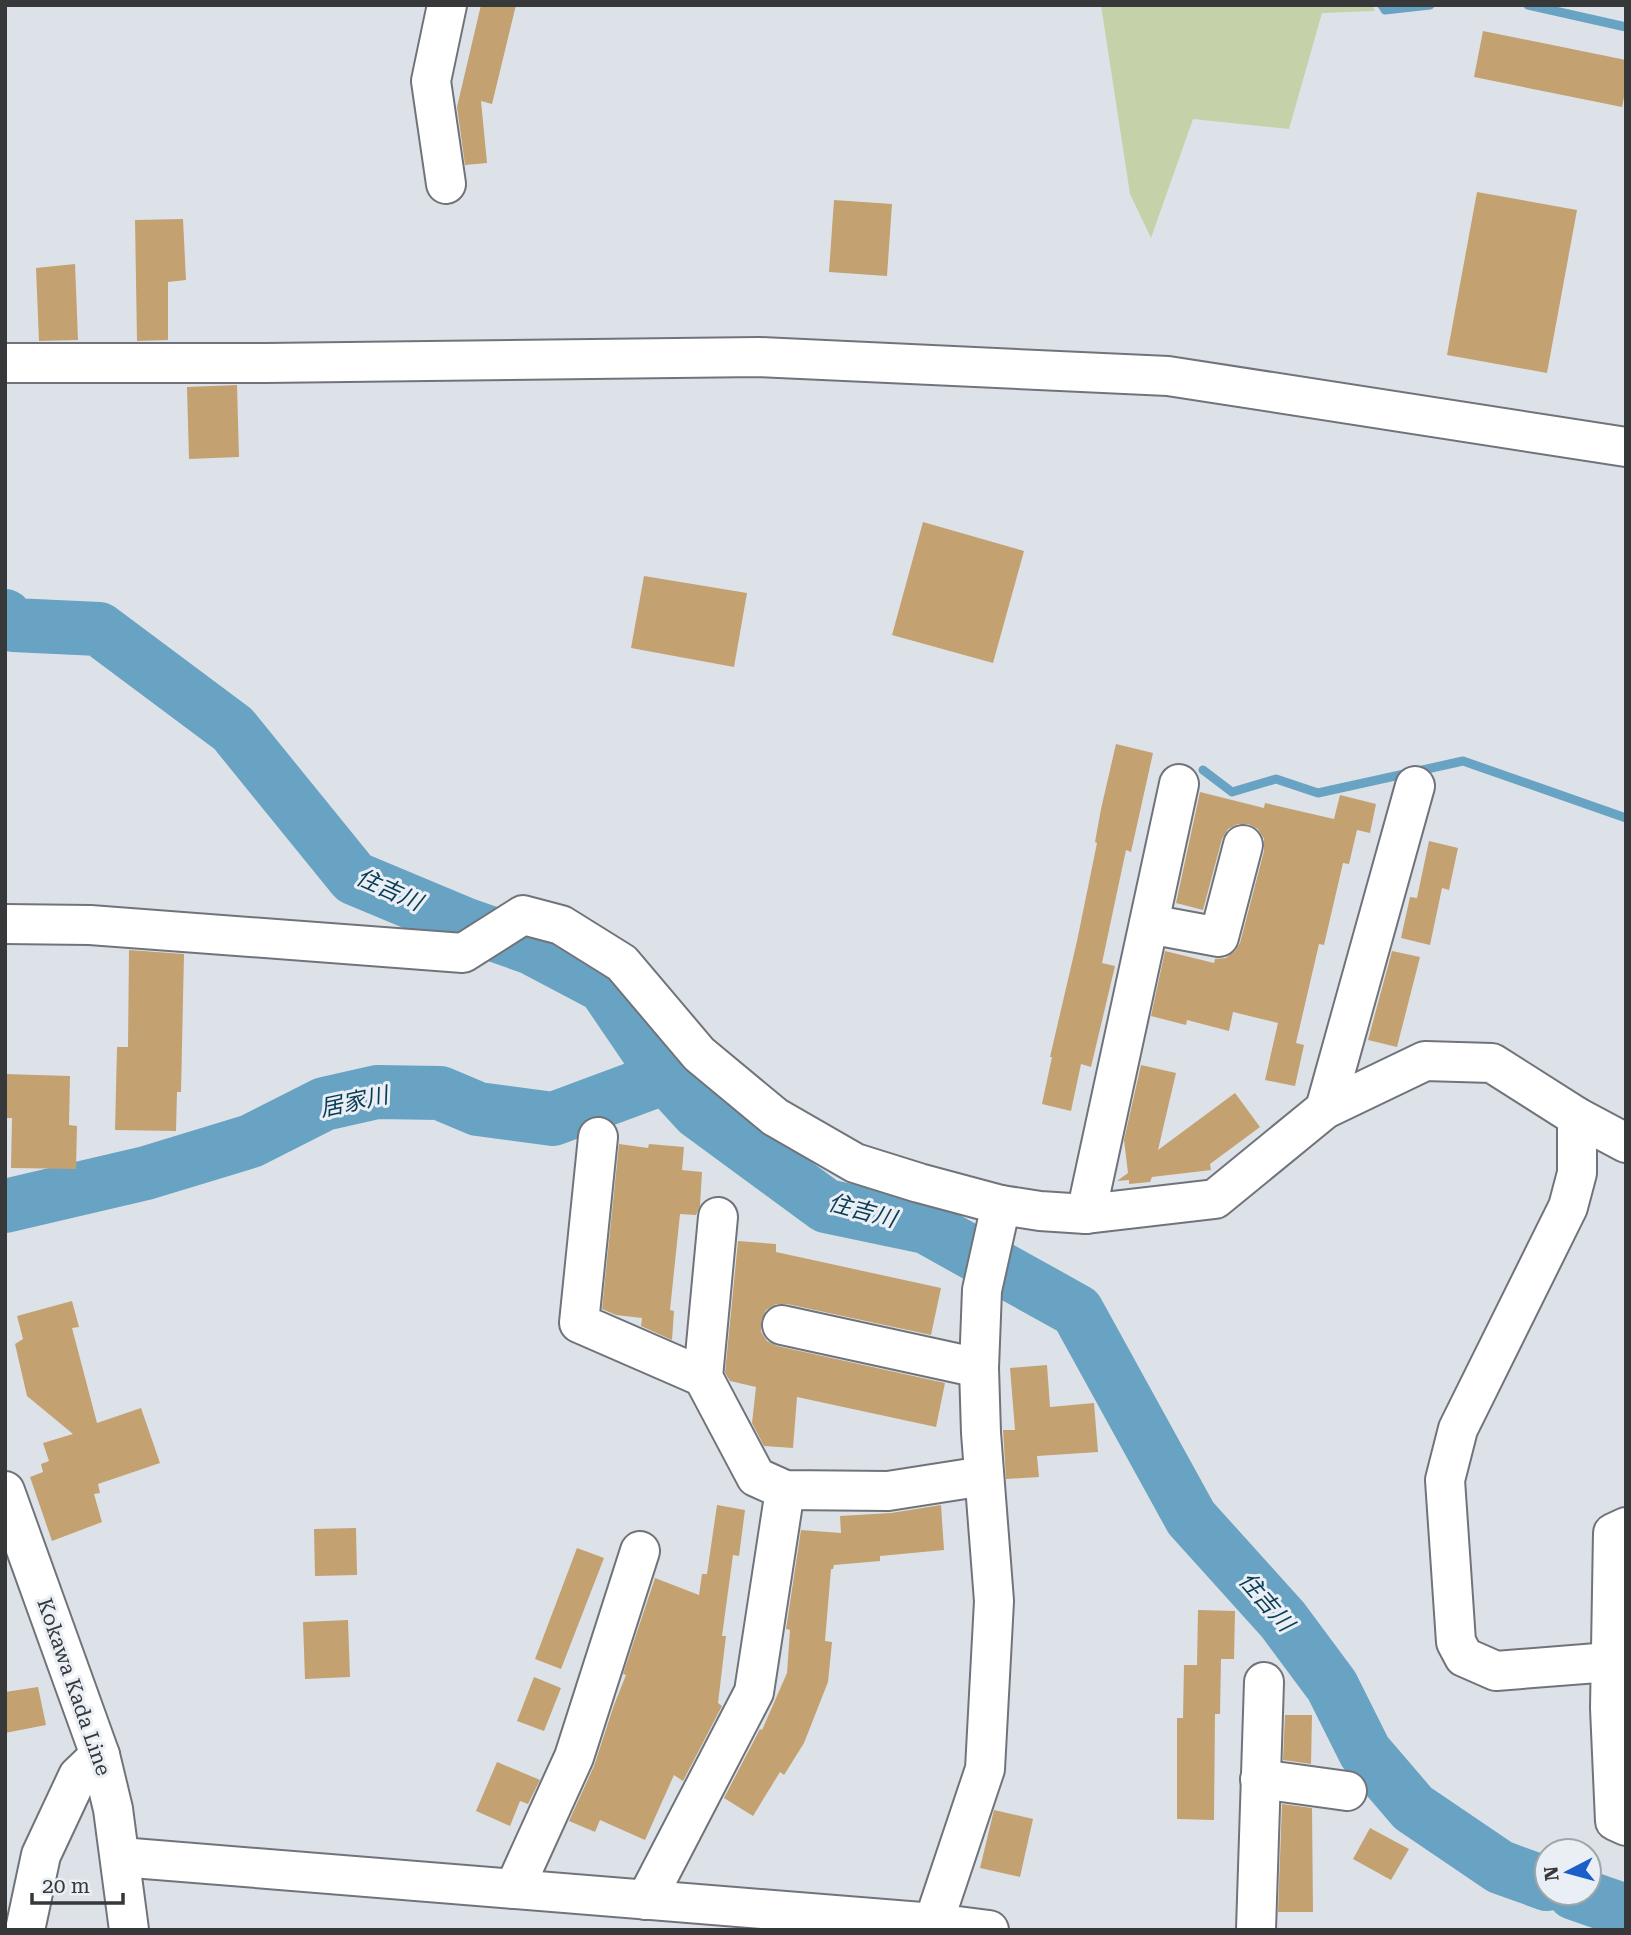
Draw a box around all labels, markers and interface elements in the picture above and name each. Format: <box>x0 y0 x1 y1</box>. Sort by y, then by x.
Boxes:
water label: 住吉川 <box>352 864 429 918</box>
water label: 居家川 <box>317 1081 393 1122</box>
water label: 住吉川 <box>825 1189 902 1234</box>
water label: 住吉川 <box>1233 1567 1301 1639</box>
street label: Kokawa Kada Line <box>32 1595 116 1779</box>
north arrow <box>1533 1837 1603 1907</box>
scale bar <box>32 1862 122 1906</box>
text: N <box>1539 1865 1564 1882</box>
text: 20 m <box>42 1874 90 1898</box>

